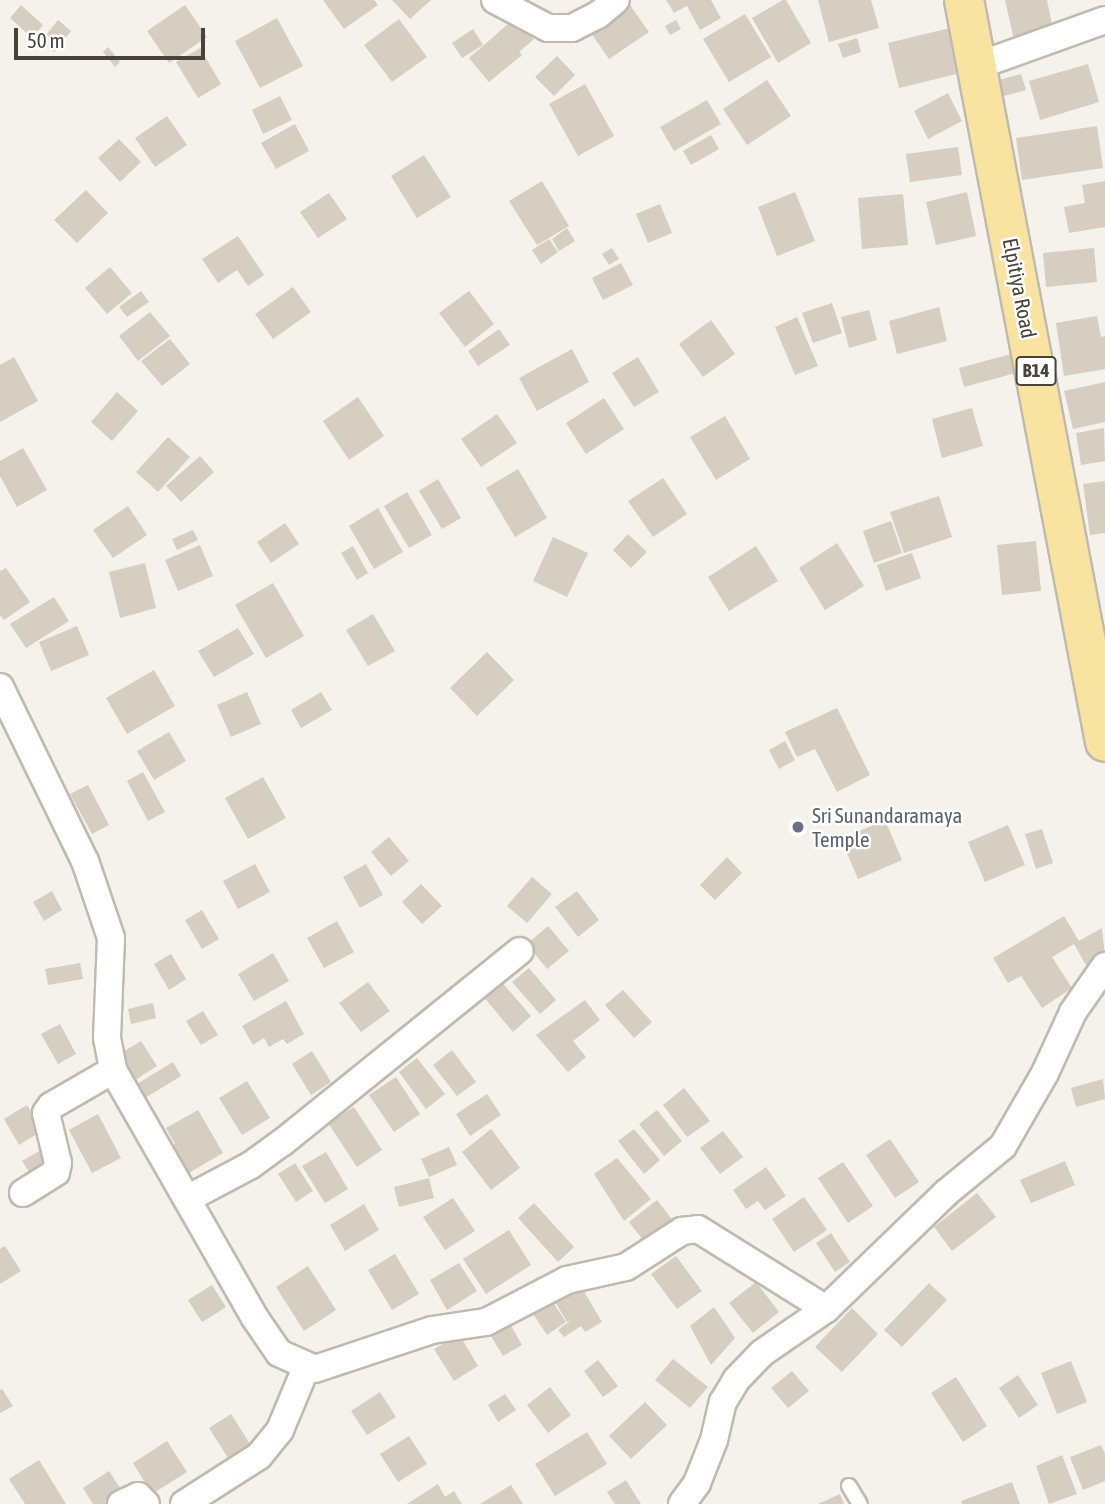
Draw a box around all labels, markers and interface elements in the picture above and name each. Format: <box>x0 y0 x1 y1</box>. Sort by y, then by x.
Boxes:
scale bar <box>18 14 208 58</box>
text: 50 m <box>27 28 65 52</box>
street label: Elpitiya Road <box>998 236 1042 340</box>
road number: B14 <box>1015 356 1057 386</box>
place label: Sri Sunandaramaya Temple <box>812 802 962 852</box>
marker: Sri Sunandaramaya Temple <box>790 819 806 835</box>

